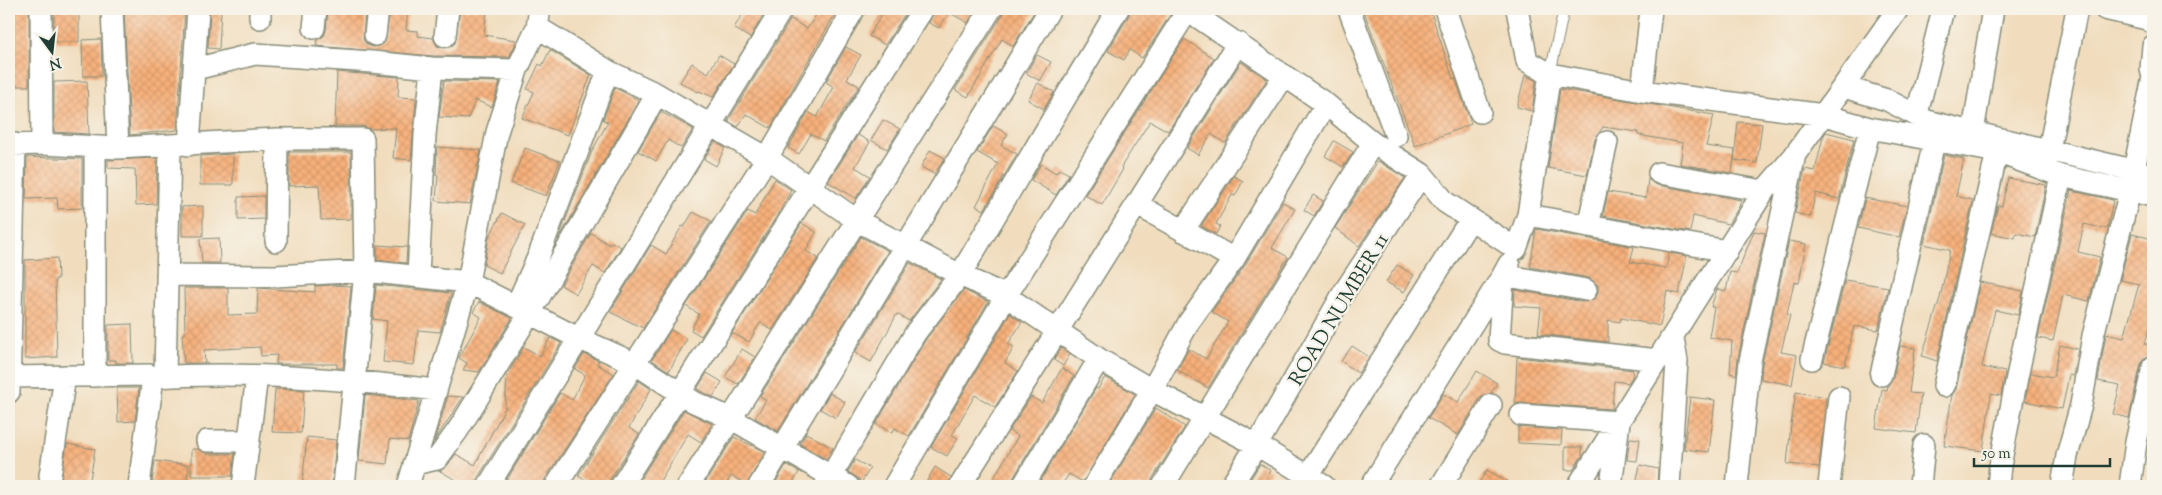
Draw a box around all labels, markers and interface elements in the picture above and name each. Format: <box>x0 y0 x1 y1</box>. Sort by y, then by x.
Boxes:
north arrow <box>28 28 78 78</box>
text: N <box>47 52 63 74</box>
street label: ROAD NUMBER 11 <box>1283 228 1397 392</box>
scale bar <box>1974 435 2111 467</box>
text: 50 m <box>1981 444 2011 465</box>

